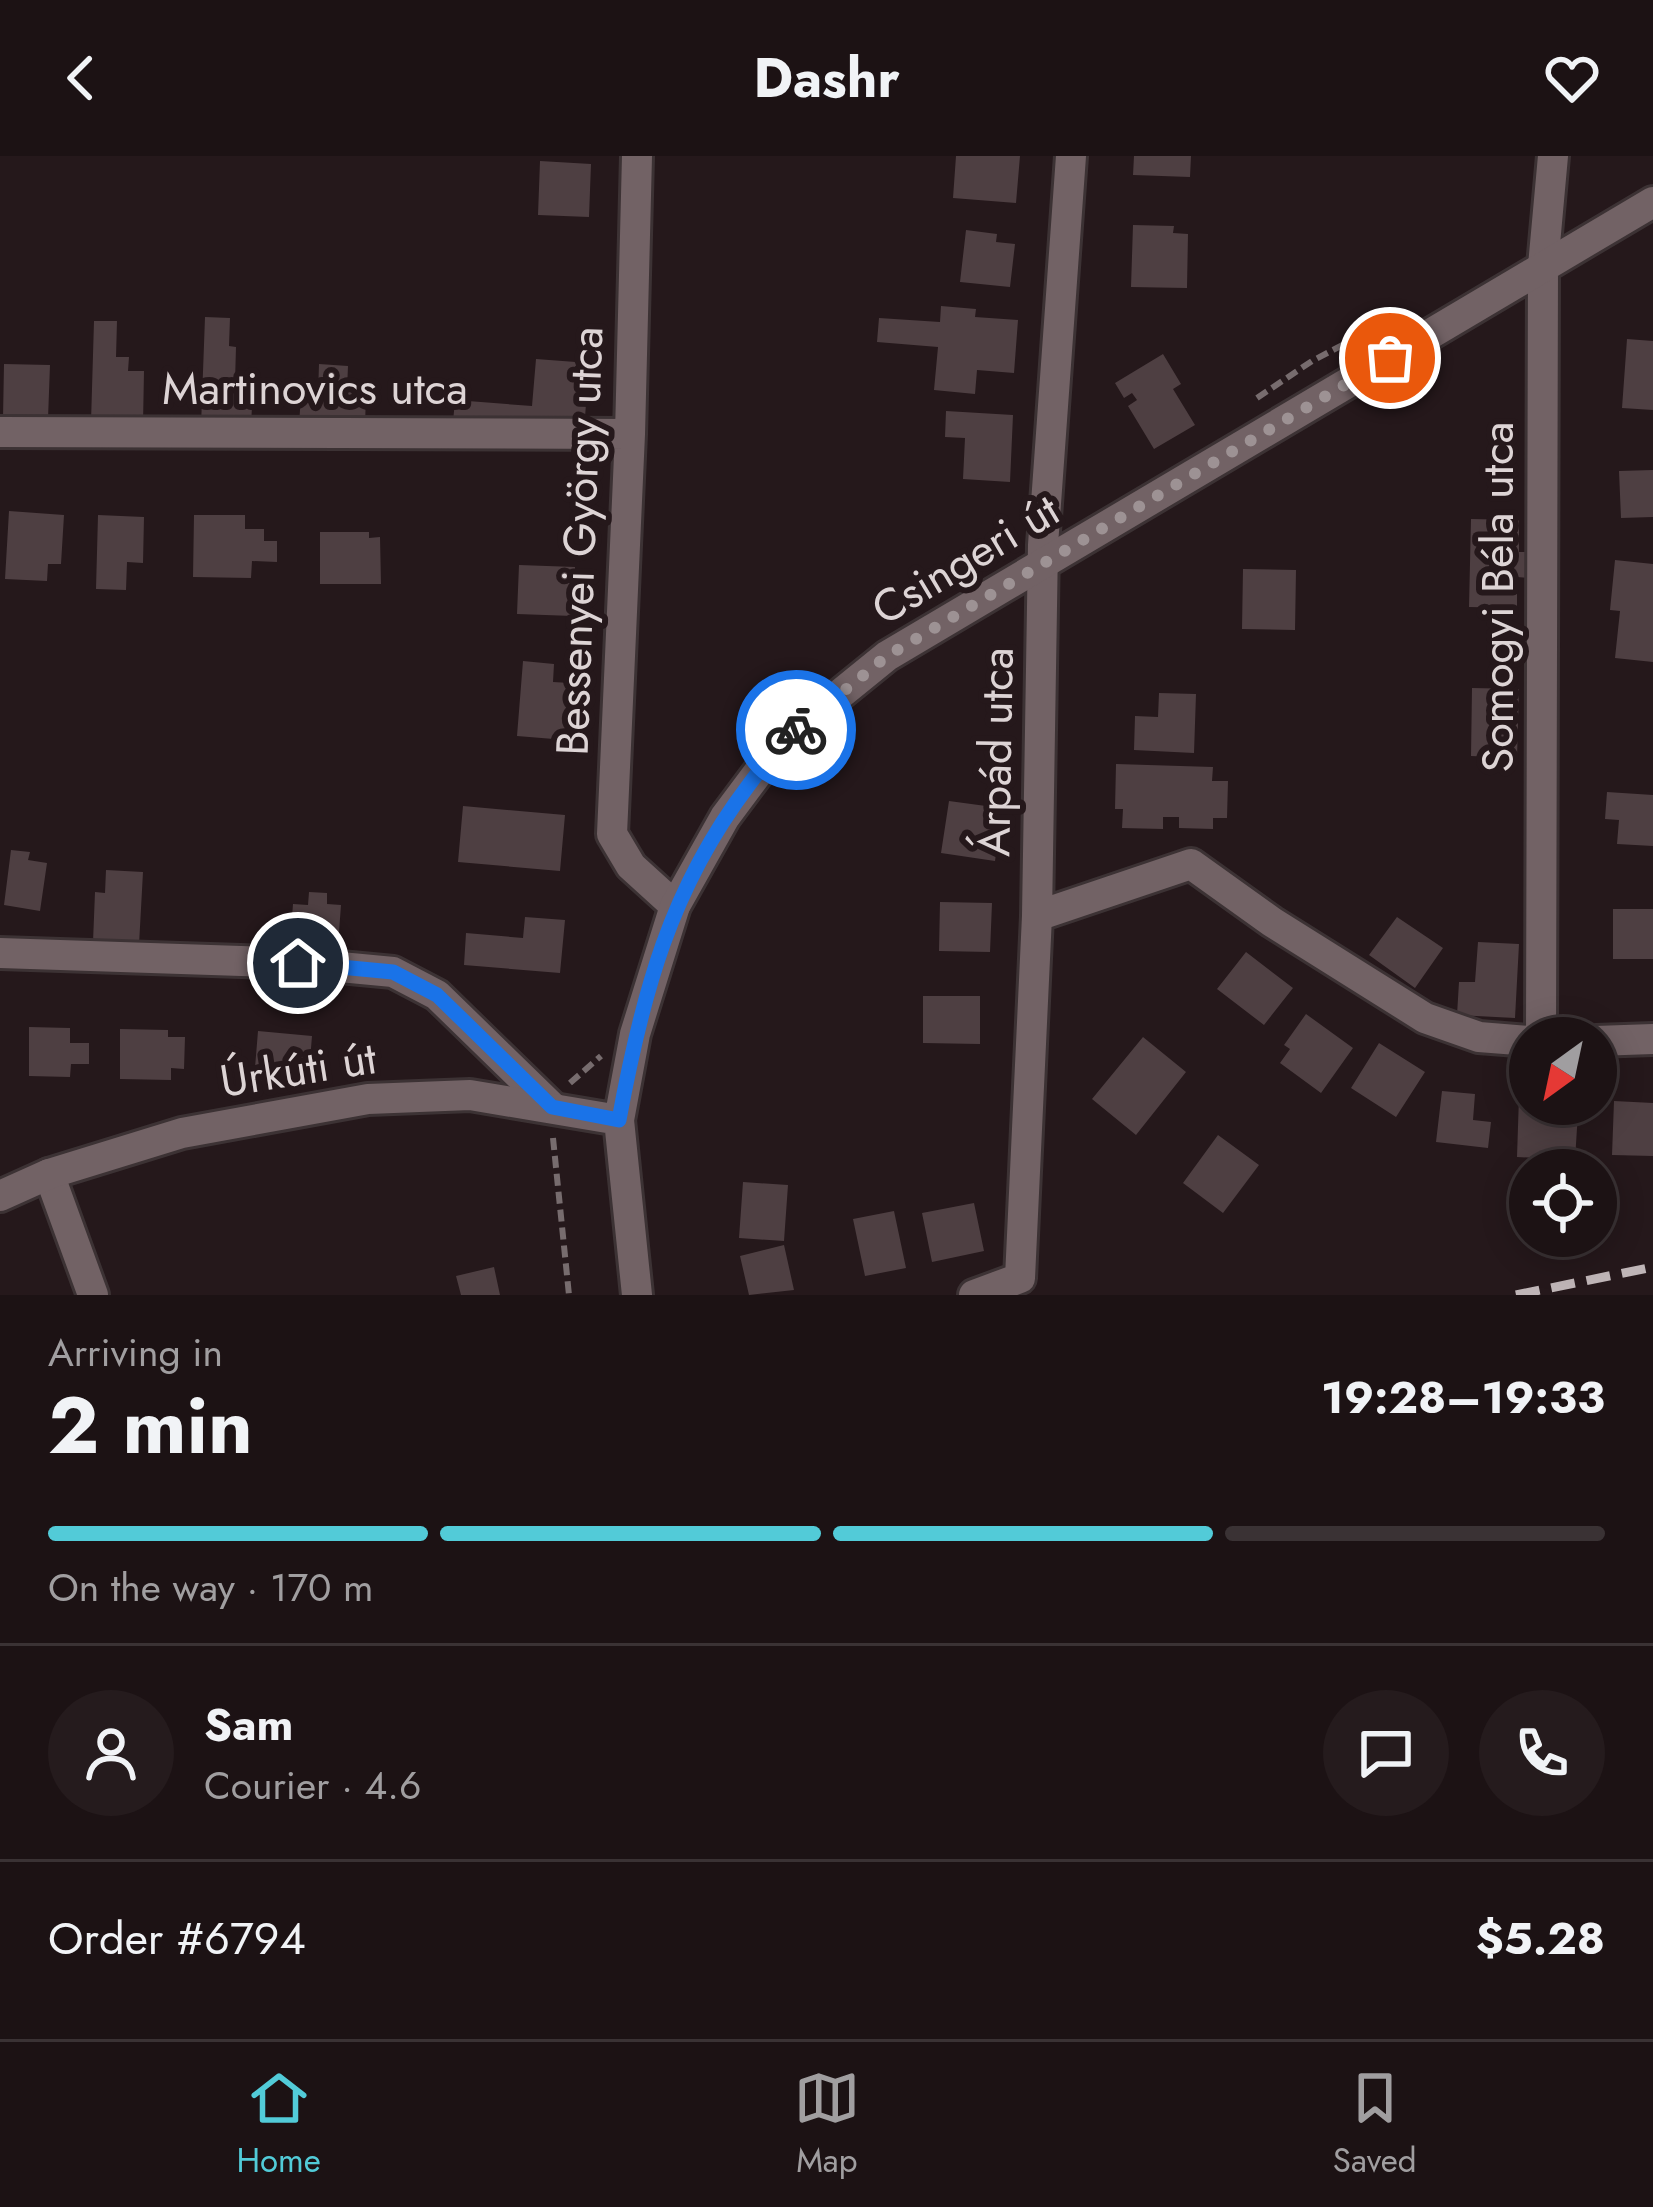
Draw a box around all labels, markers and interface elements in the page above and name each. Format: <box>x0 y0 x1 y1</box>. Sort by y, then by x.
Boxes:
text: Dashr <box>753 39 900 117</box>
icon: back <box>48 45 114 111</box>
icon: heart <box>1539 45 1605 111</box>
pin <box>1339 307 1441 409</box>
street label: Bessenyei György utca <box>540 325 619 757</box>
icon: bag <box>1357 325 1423 391</box>
street label: Martinovics utca <box>162 356 468 421</box>
street label: Somogyi Béla utca <box>1465 422 1530 772</box>
street label: Csingeri út <box>859 478 1071 641</box>
street label: Árpád utca <box>961 647 1030 857</box>
courier <box>736 670 856 790</box>
icon: bike <box>763 697 829 763</box>
pin <box>247 912 349 1014</box>
icon: home <box>265 930 331 996</box>
north arrow <box>1509 1017 1617 1125</box>
map controls <box>1509 1017 1617 1257</box>
street label: Úrkúti út <box>215 1025 381 1114</box>
button: locate <box>1509 1149 1617 1257</box>
text: Arriving in <box>48 1324 223 1381</box>
text: 19:28–19:33 <box>1321 1365 1605 1430</box>
text: 2 min <box>48 1370 253 1482</box>
text: On the way · 170 m <box>48 1559 374 1616</box>
button: person <box>48 1690 174 1816</box>
button: chat <box>1323 1690 1449 1816</box>
button: phone <box>1479 1690 1605 1816</box>
text: Sam <box>204 1692 293 1757</box>
text: Courier · 4.6 <box>204 1757 421 1814</box>
text: Order #6794 <box>48 1906 306 1971</box>
text: $5.28 <box>1476 1906 1605 1971</box>
tab: Home <box>237 2065 321 2184</box>
tab: Map <box>794 2065 860 2184</box>
tab: Saved <box>1333 2065 1416 2184</box>

